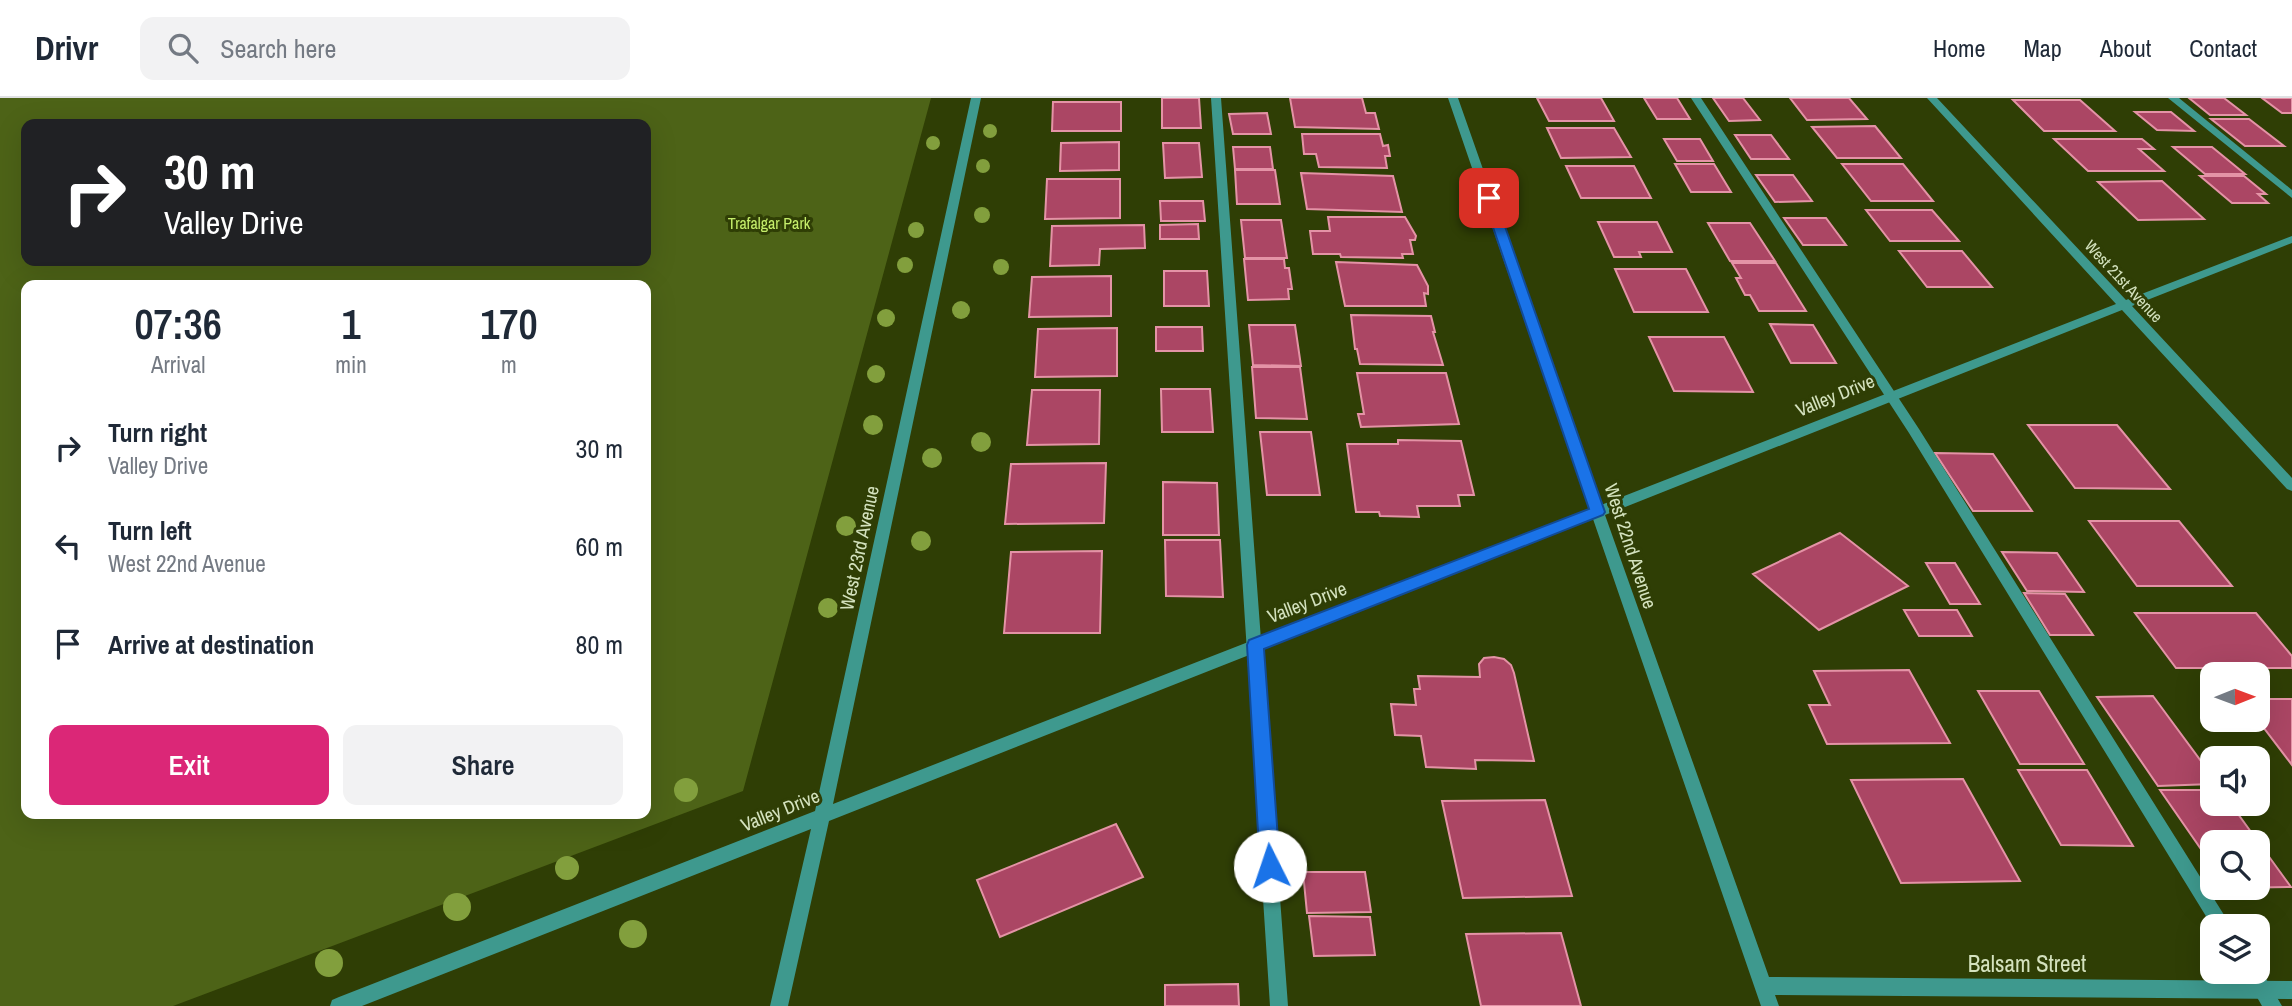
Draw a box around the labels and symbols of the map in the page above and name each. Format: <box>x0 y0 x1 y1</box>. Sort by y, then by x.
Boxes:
pin <box>1459 168 1519 228</box>
park label: Trafalgar Park <box>728 212 811 234</box>
street label: West 21st Avenue <box>2080 235 2168 327</box>
street label: Valley Drive <box>1792 367 1878 423</box>
street label: West 22nd Avenue <box>1599 480 1663 612</box>
street label: West 23rd Avenue <box>833 483 885 613</box>
street label: Valley Drive <box>1264 575 1350 629</box>
north arrow <box>2200 662 2270 732</box>
street label: Valley Drive <box>737 782 823 838</box>
position arrow <box>1233 829 1307 903</box>
street label: Balsam Street <box>1968 948 2086 979</box>

